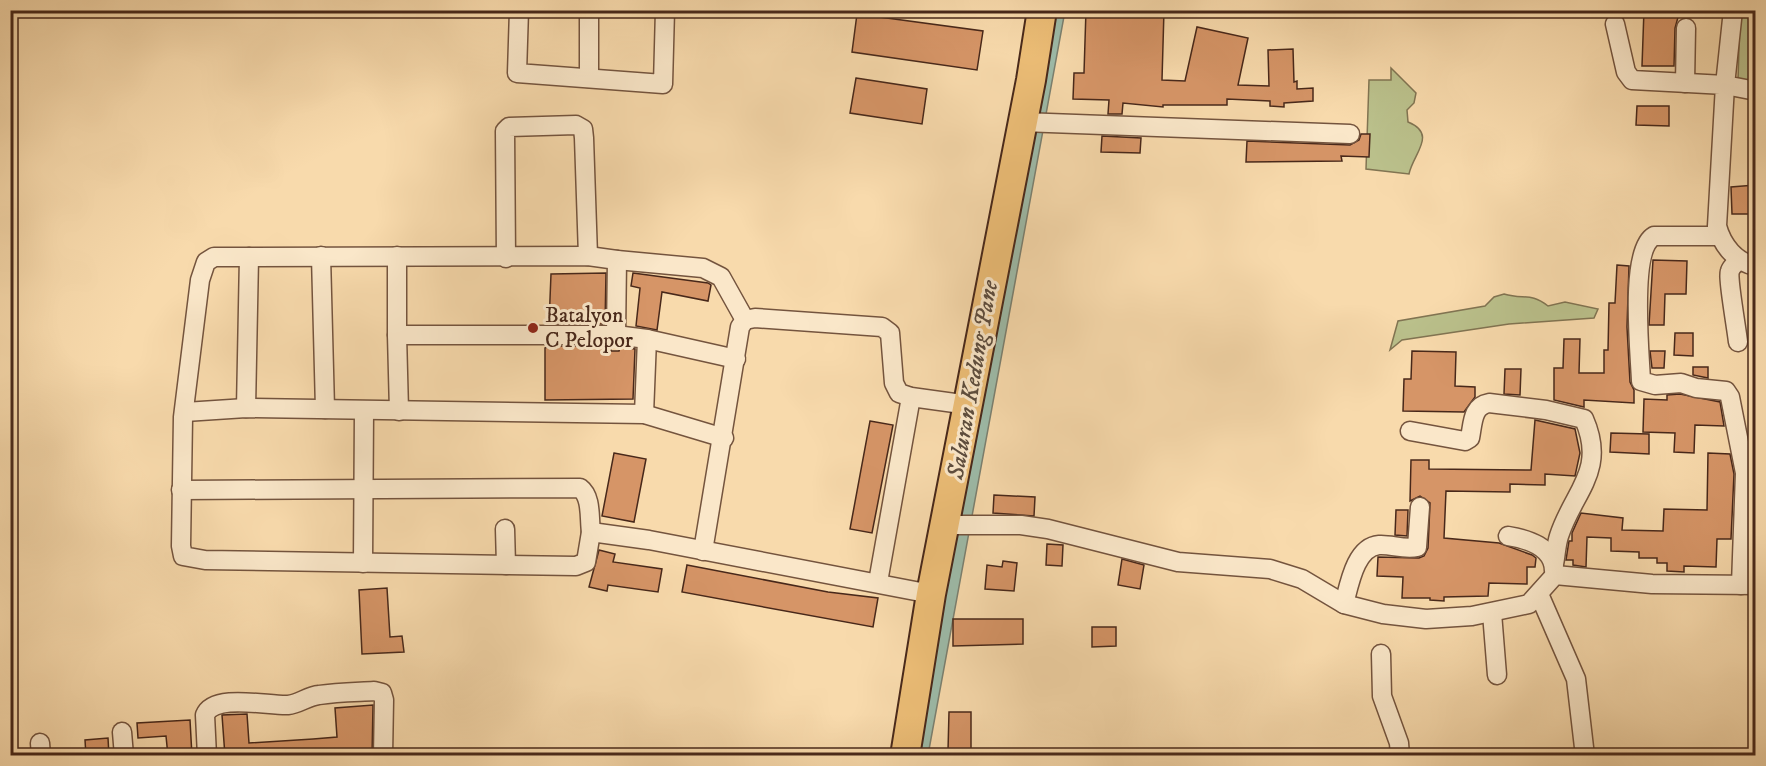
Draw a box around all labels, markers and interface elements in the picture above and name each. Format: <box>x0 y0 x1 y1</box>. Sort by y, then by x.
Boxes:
water label: Saluran Kedung Pane <box>941 277 1005 483</box>
place label: Batalyon C Pelopor <box>545 302 634 354</box>
marker: Batalyon C Pelopor <box>526 321 540 335</box>

